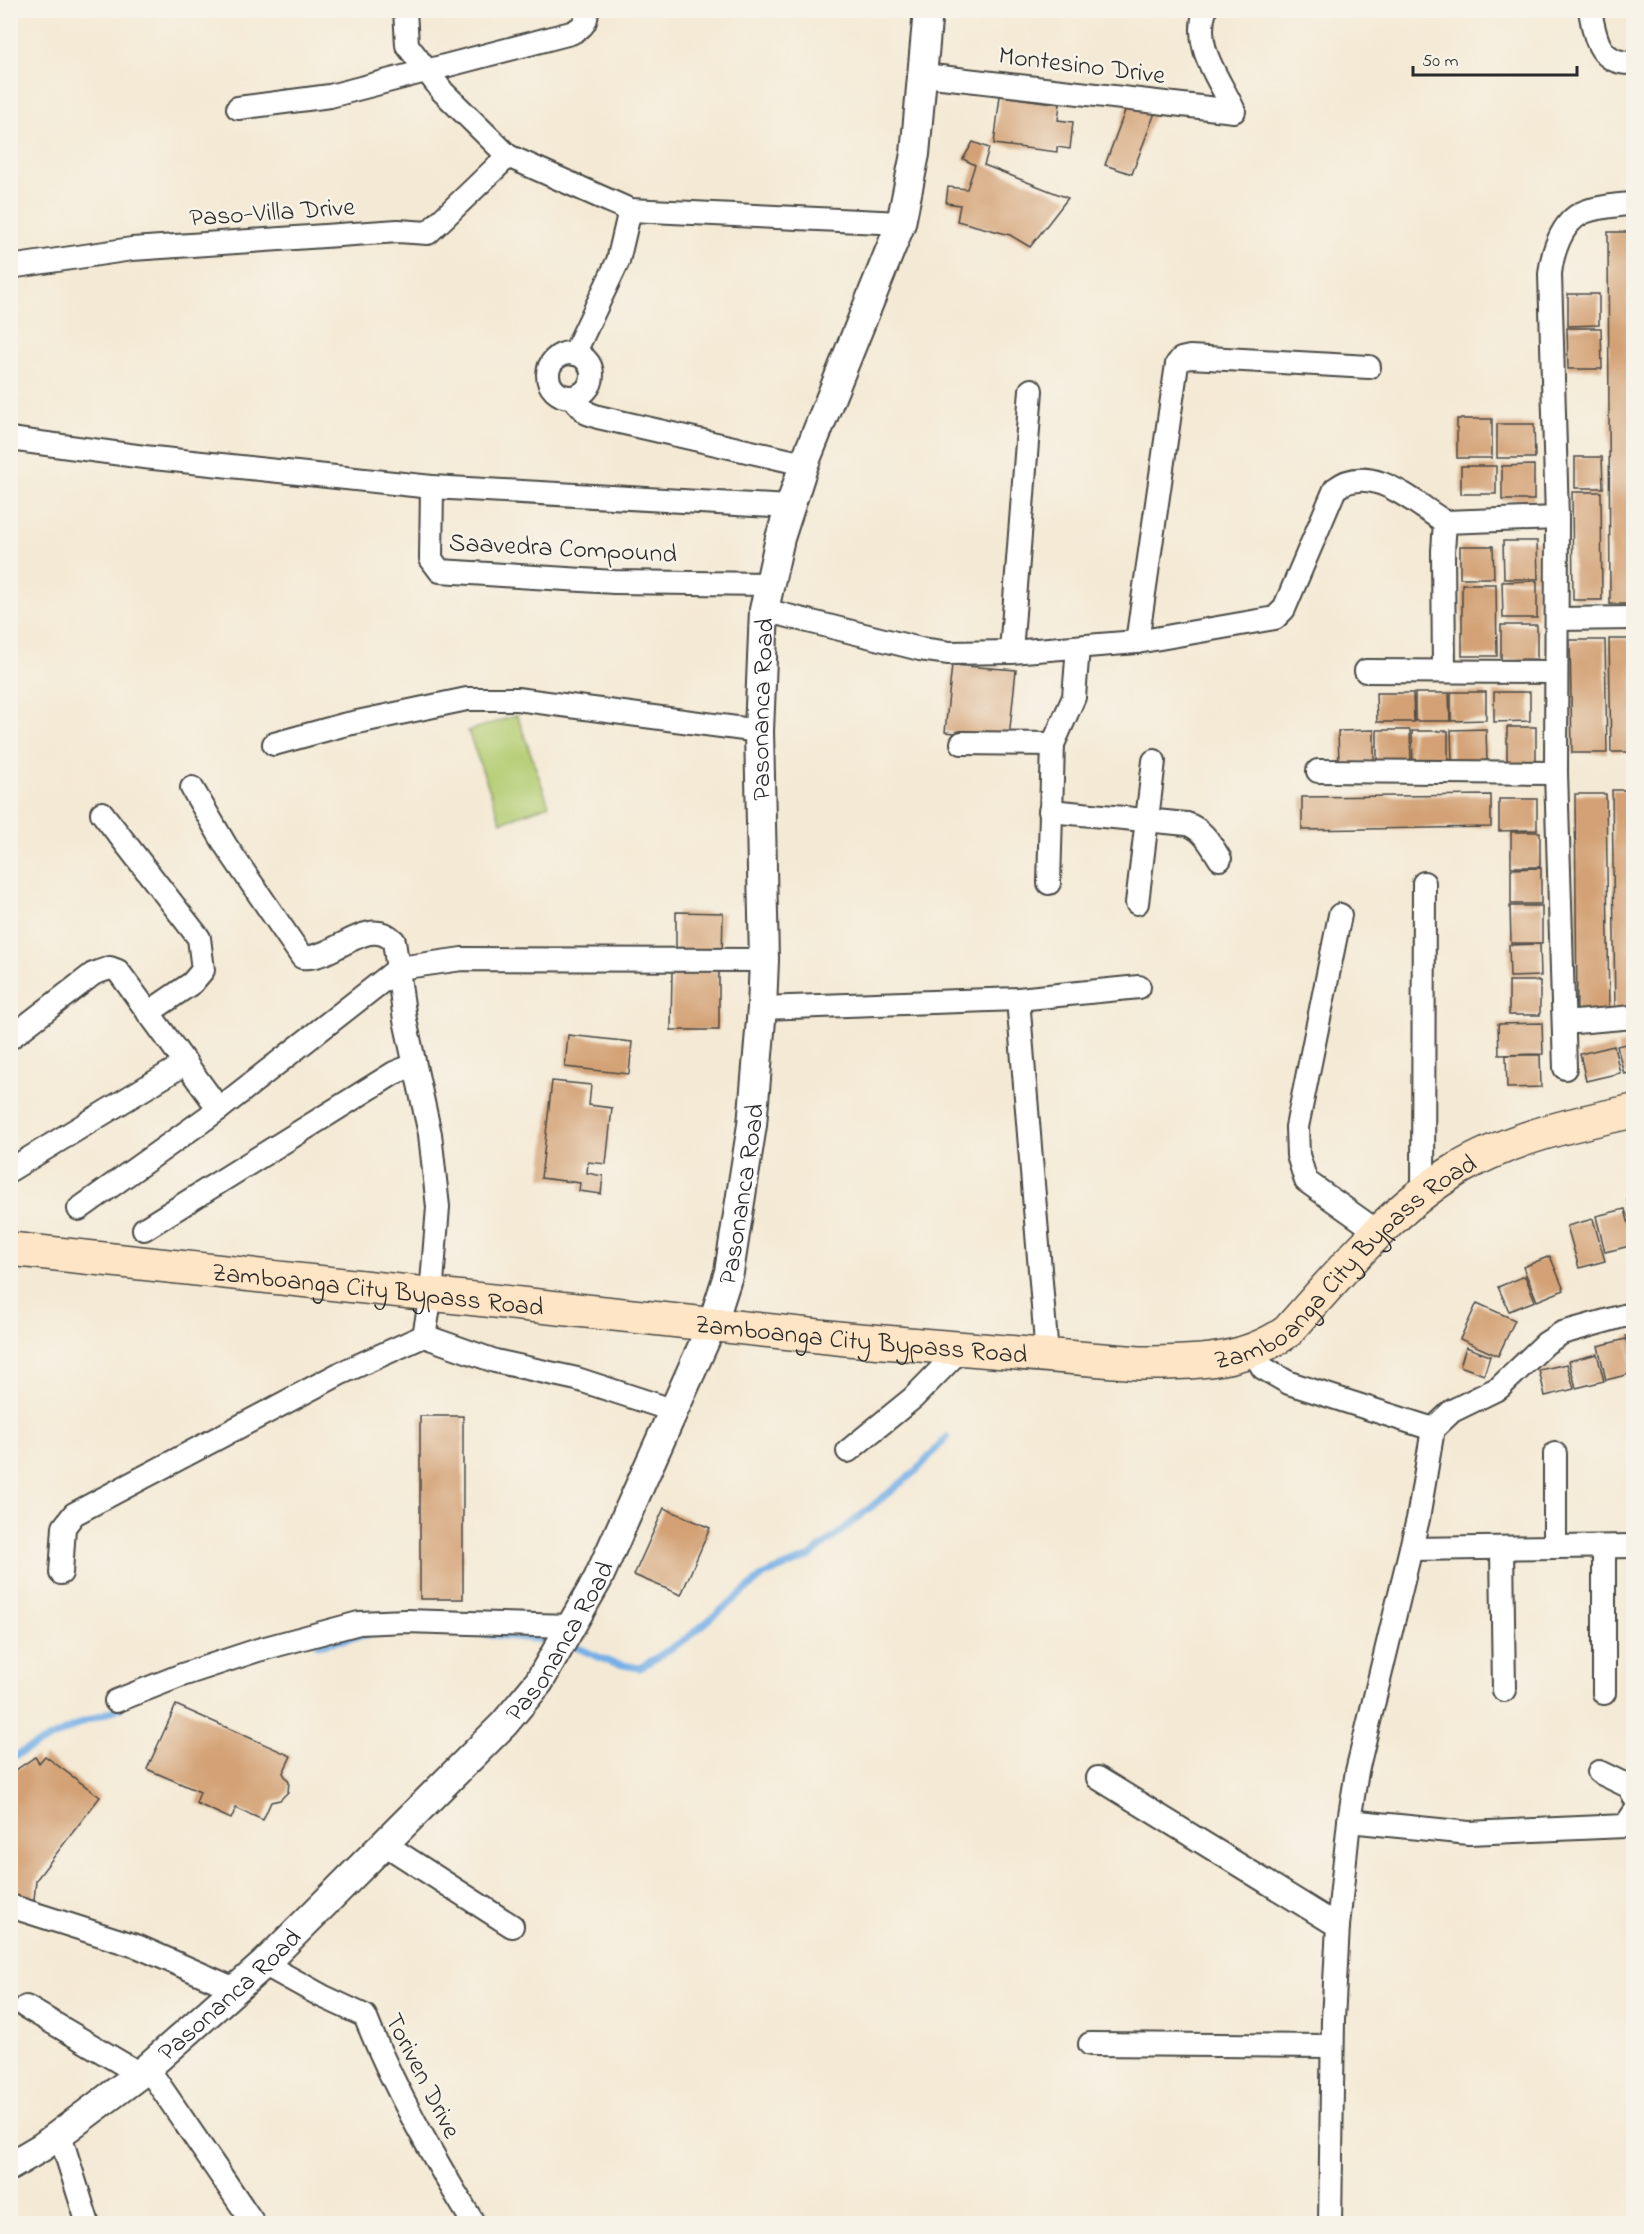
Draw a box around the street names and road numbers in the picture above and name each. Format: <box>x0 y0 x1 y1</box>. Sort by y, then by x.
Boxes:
street label: Montesino Drive <box>996 38 1167 96</box>
street label: Paso-Villa Drive <box>188 189 357 239</box>
street label: Saavedra Compound <box>448 525 678 575</box>
street label: Pasonanca Road <box>743 617 786 801</box>
street label: Pasonanca Road <box>710 1102 776 1291</box>
street label: Zamboanga City Bypass Road <box>1211 1146 1484 1381</box>
street label: Zamboanga City Bypass Road <box>210 1255 546 1328</box>
street label: Zamboanga City Bypass Road <box>693 1307 1029 1376</box>
street label: Pasonanca Road <box>498 1555 626 1731</box>
street label: Pasonanca Road <box>151 1920 312 2072</box>
street label: Toriven Drive <box>373 2007 469 2146</box>

